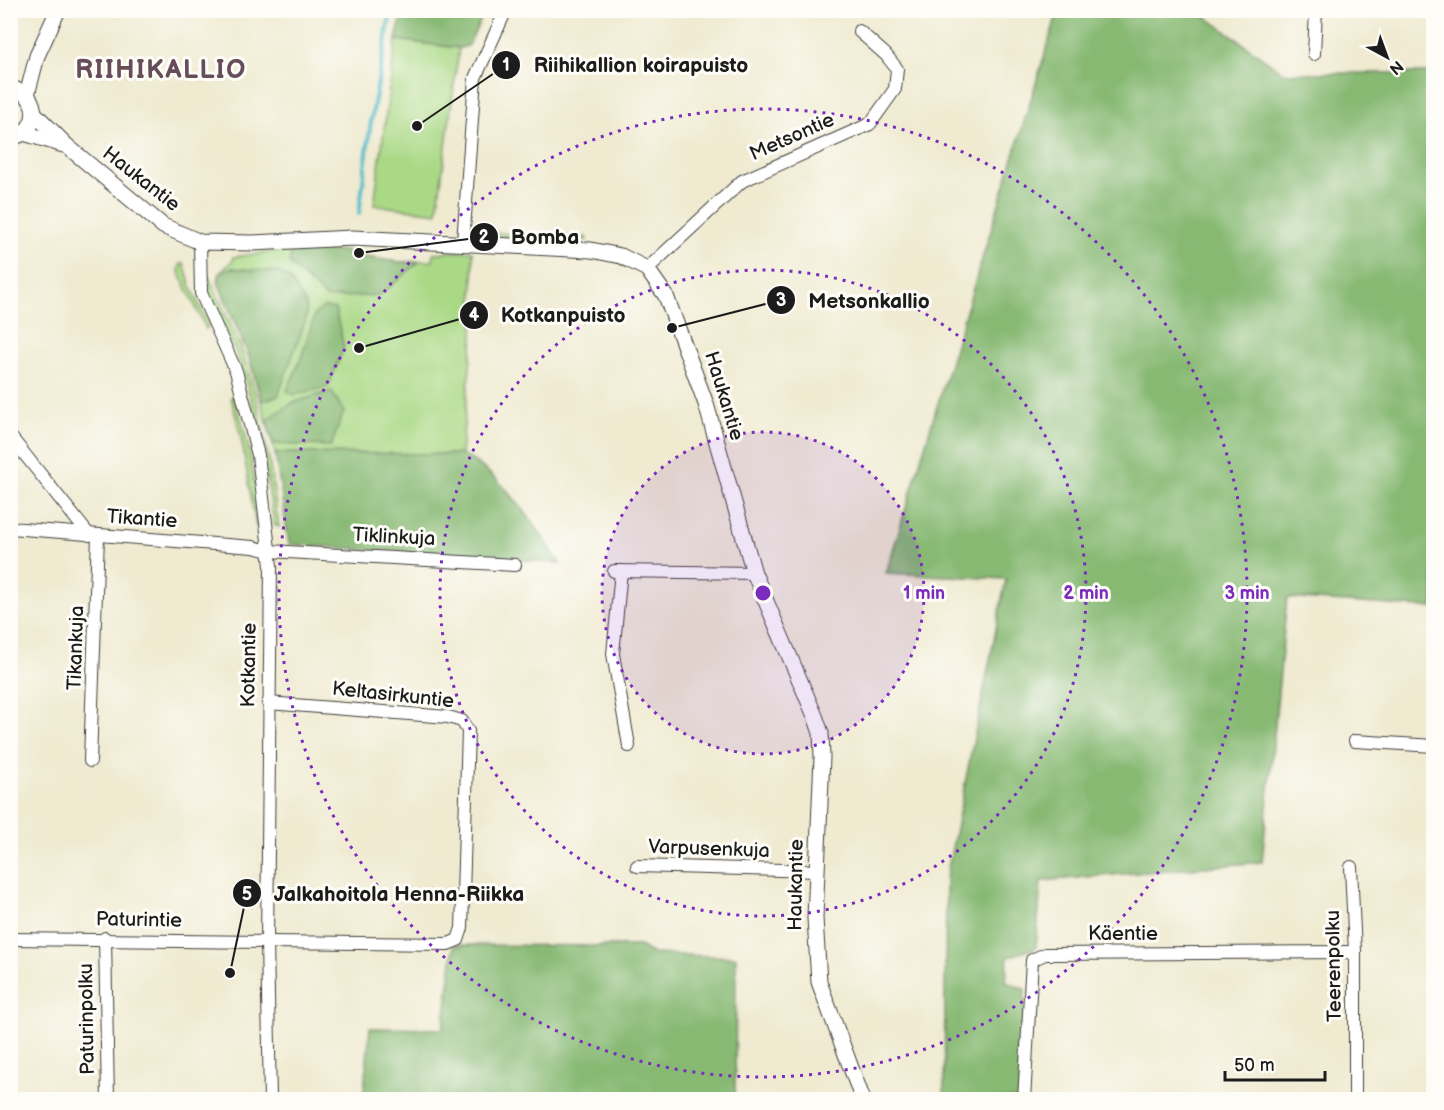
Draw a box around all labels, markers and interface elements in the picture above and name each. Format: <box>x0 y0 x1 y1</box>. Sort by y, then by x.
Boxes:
north arrow <box>1357 27 1417 87</box>
callout: Riihikallion koirapuisto <box>491 45 760 84</box>
text: Riihikallion koirapuisto <box>534 53 748 78</box>
district label: RIIHIKALLIO <box>75 55 247 86</box>
text: 1 <box>502 55 510 76</box>
text: N <box>1385 56 1407 78</box>
street label: Metsontie <box>746 108 838 166</box>
street label: Haukantie <box>97 141 185 217</box>
callout: Bomba <box>469 217 591 256</box>
text: Bomba <box>511 225 579 250</box>
text: 2 <box>479 227 490 248</box>
callout: Metsonkallio <box>766 281 942 320</box>
text: Metsonkallio <box>808 289 930 314</box>
text: 3 <box>776 290 786 311</box>
callout: Kotkanpuisto <box>459 295 637 334</box>
text: Kotkanpuisto <box>501 303 625 328</box>
text: 4 <box>469 305 480 326</box>
street label: Haukantie <box>699 349 749 444</box>
street label: Tikantie <box>106 505 178 533</box>
street label: Tiklinkuja <box>352 523 436 551</box>
centre of rings <box>753 583 773 603</box>
text: 1 min <box>903 583 945 604</box>
text: 2 min <box>1063 583 1109 604</box>
text: 3 min <box>1224 583 1270 604</box>
street label: Tikankuja <box>63 605 89 691</box>
street label: Kotkantie <box>236 622 262 708</box>
street label: Keltasirkuntie <box>331 677 455 713</box>
street label: Varpusenkuja <box>648 835 770 863</box>
street label: Haukantie <box>783 839 809 931</box>
callout: Jalkahoitola Henna-Riikka <box>232 874 537 913</box>
text: Jalkahoitola Henna-Riikka <box>274 882 524 907</box>
text: 5 <box>242 884 252 905</box>
street label: Paturintie <box>96 907 182 933</box>
street label: Teerenpolku <box>1321 910 1347 1022</box>
street label: Käentie <box>1088 922 1158 946</box>
street label: Paturinpolku <box>74 963 100 1075</box>
scale bar <box>1225 1044 1326 1082</box>
text: 50 m <box>1234 1055 1275 1076</box>

